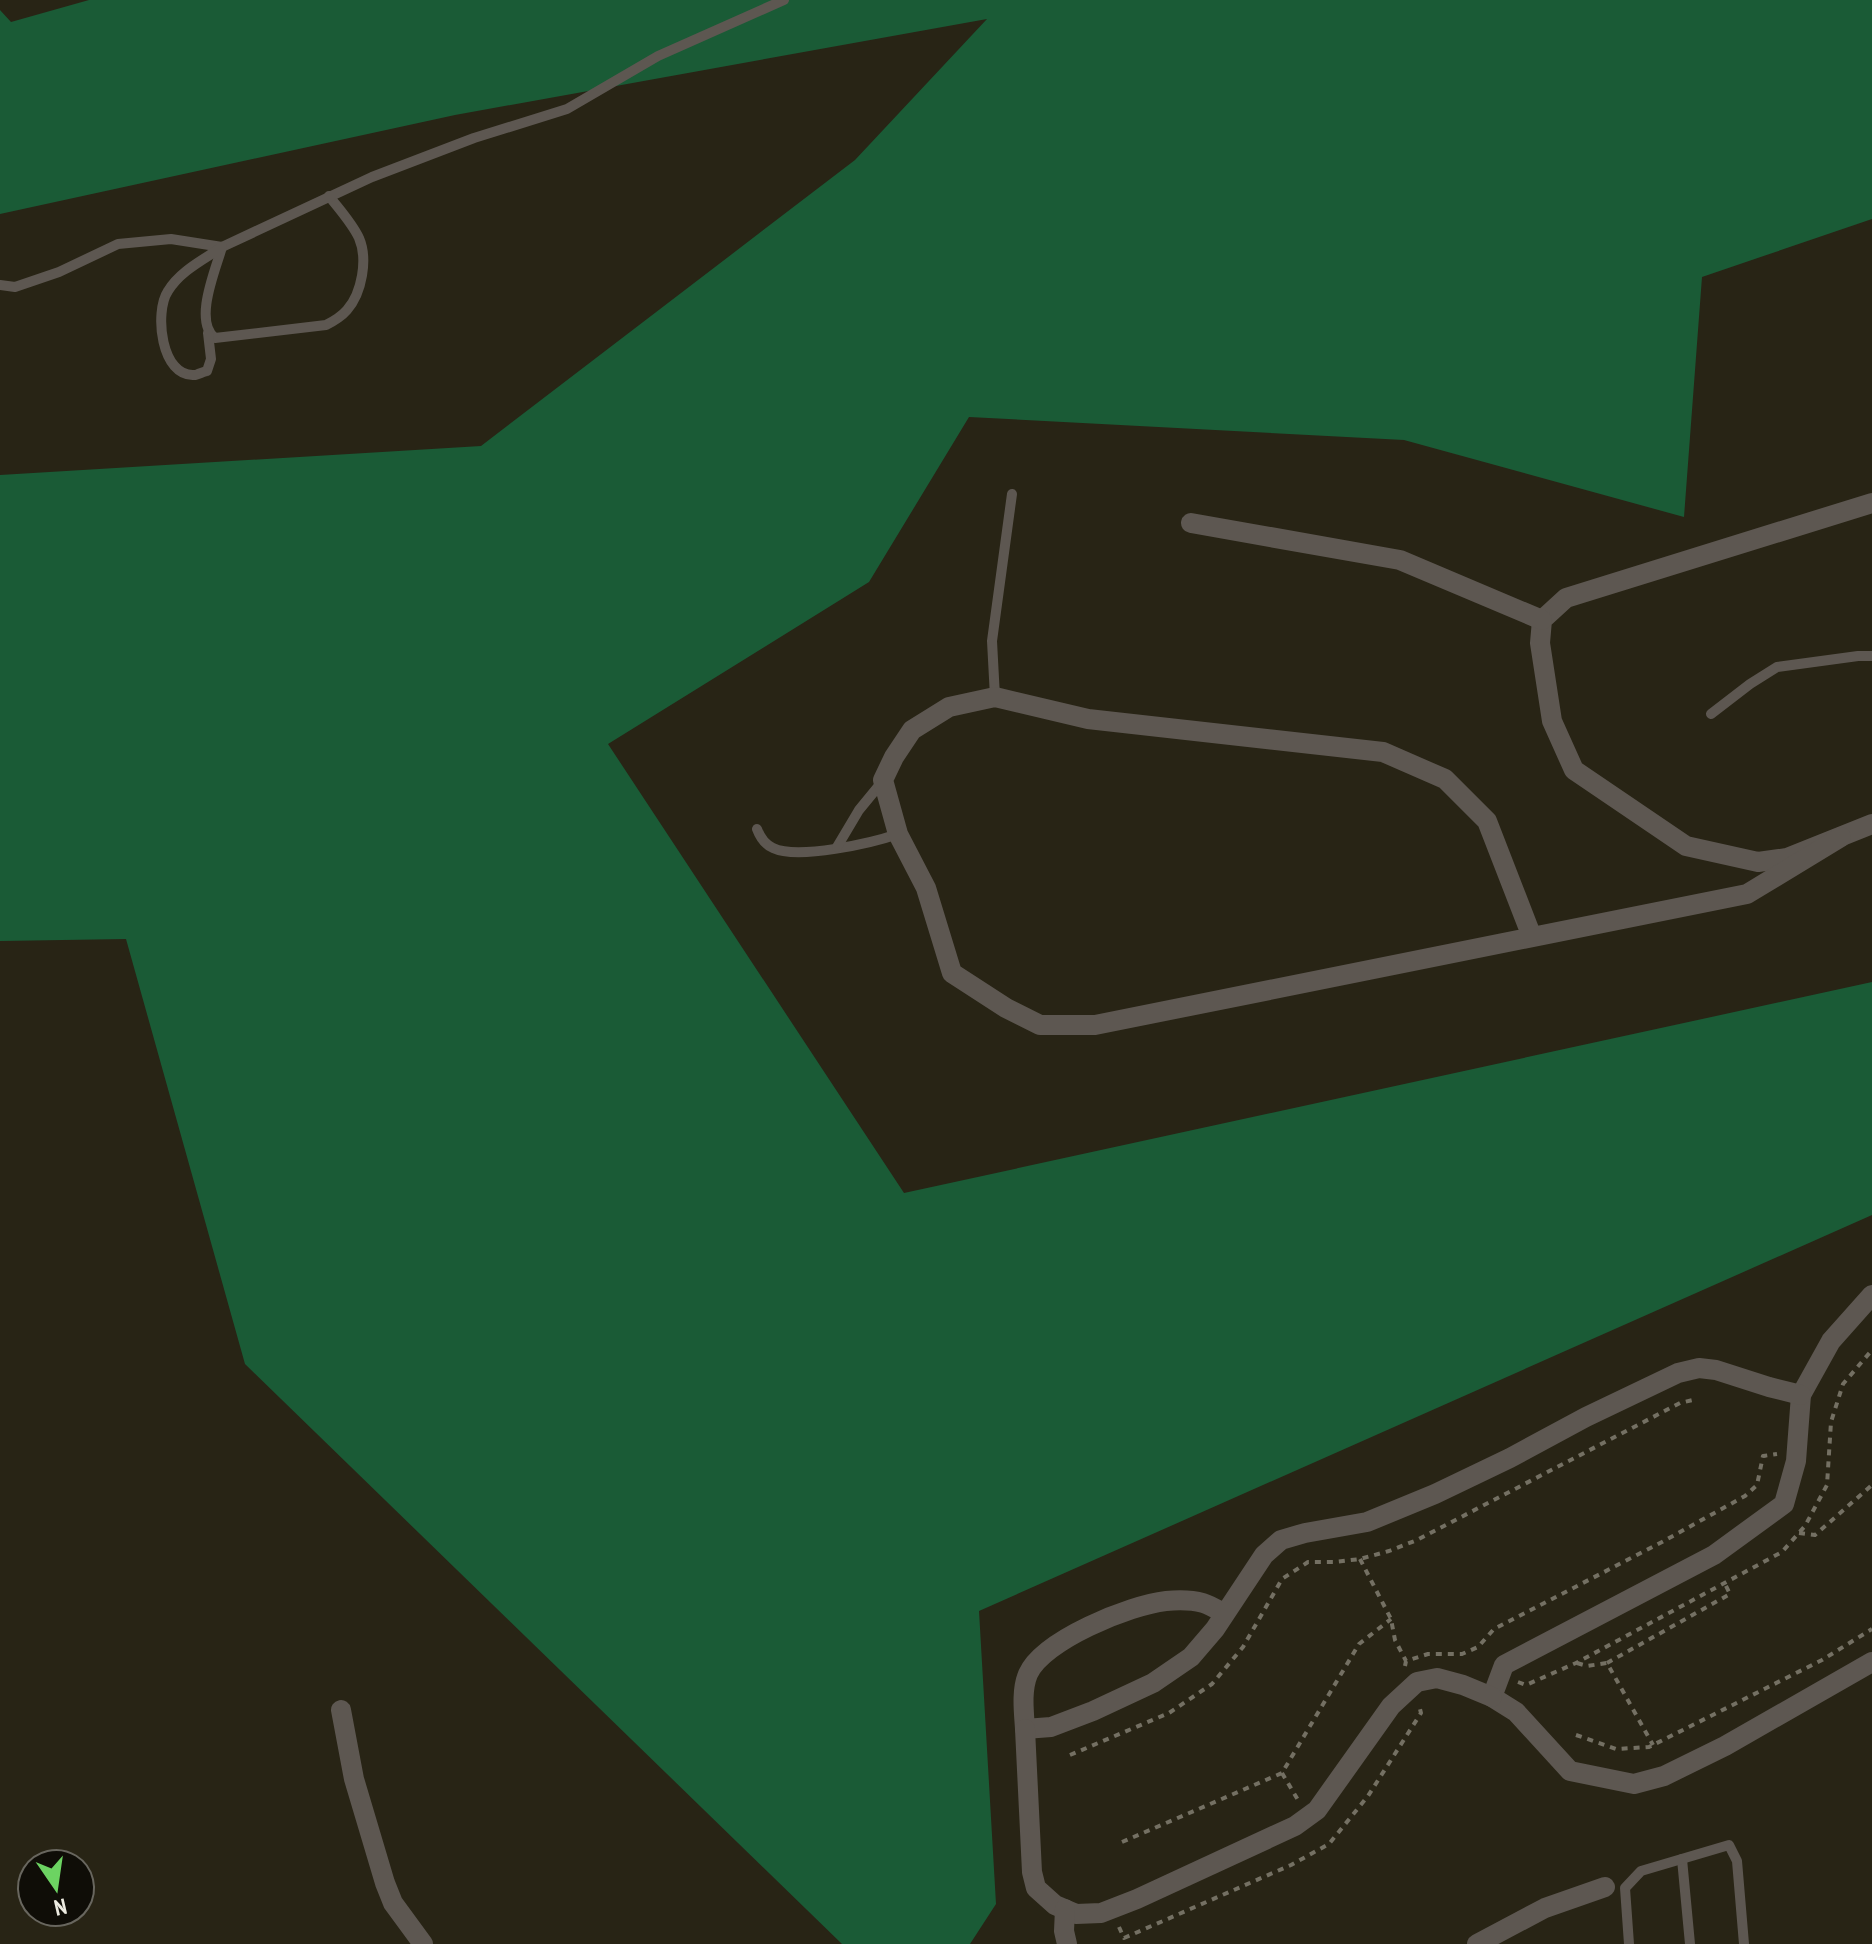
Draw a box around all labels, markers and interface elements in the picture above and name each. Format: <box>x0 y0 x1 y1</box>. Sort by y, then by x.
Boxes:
north arrow <box>16 1848 96 1928</box>
text: N <box>52 1893 69 1922</box>

